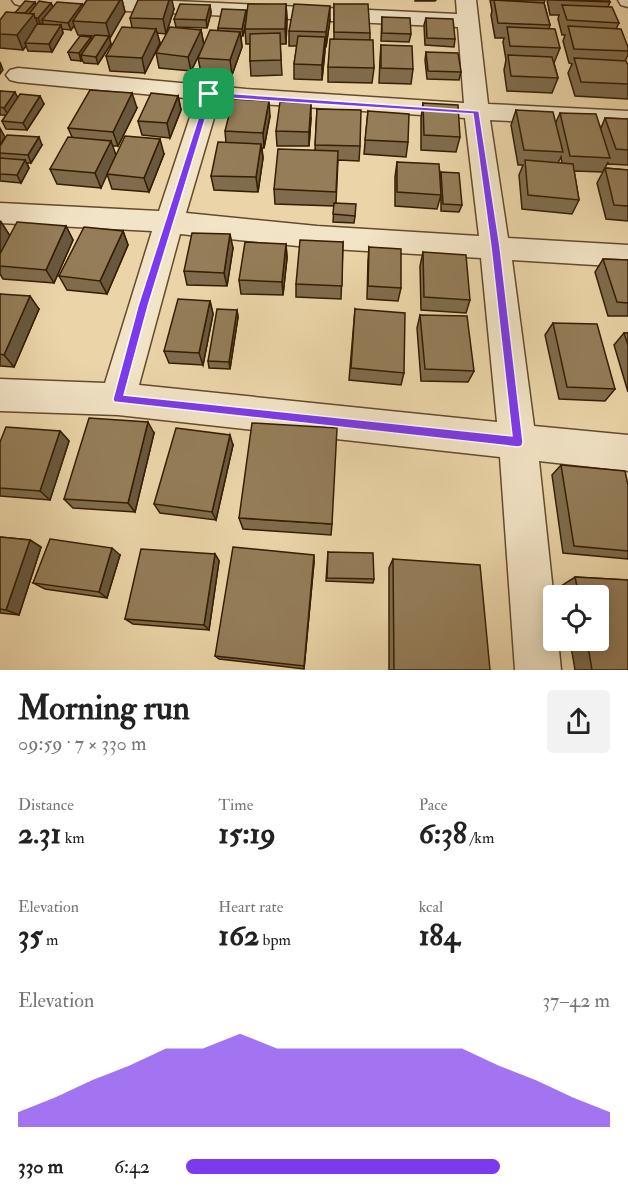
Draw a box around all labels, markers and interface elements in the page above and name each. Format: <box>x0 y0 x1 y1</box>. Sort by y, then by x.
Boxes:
pin <box>183 68 234 119</box>
icon: arrive <box>192 77 225 110</box>
map controls <box>543 585 609 651</box>
button: locate <box>543 585 609 651</box>
text: Morning run <box>18 688 190 729</box>
button: share <box>547 690 610 753</box>
text: 09:59 · 7 × 330 m <box>18 731 147 756</box>
text: Distance <box>18 795 74 815</box>
text: Time <box>218 795 253 815</box>
text: Pace <box>419 795 447 815</box>
text: 2.31 <box>18 815 61 852</box>
text: 15:19 <box>218 815 276 852</box>
text: 6:38 <box>419 815 467 852</box>
text: km <box>61 828 85 848</box>
text: /km <box>467 828 494 848</box>
text: Elevation <box>18 897 79 917</box>
text: Heart rate <box>218 897 283 917</box>
text: kcal <box>419 897 443 917</box>
text: 35 <box>18 917 43 954</box>
text: 162 <box>218 917 259 954</box>
text: 184 <box>419 917 460 954</box>
text: m <box>43 930 58 950</box>
text: bpm <box>259 930 291 950</box>
text: Elevation <box>18 988 94 1013</box>
text: 37–42 m <box>542 988 610 1013</box>
text: 330 m <box>18 1154 63 1179</box>
text: 6:42 <box>114 1154 150 1179</box>

